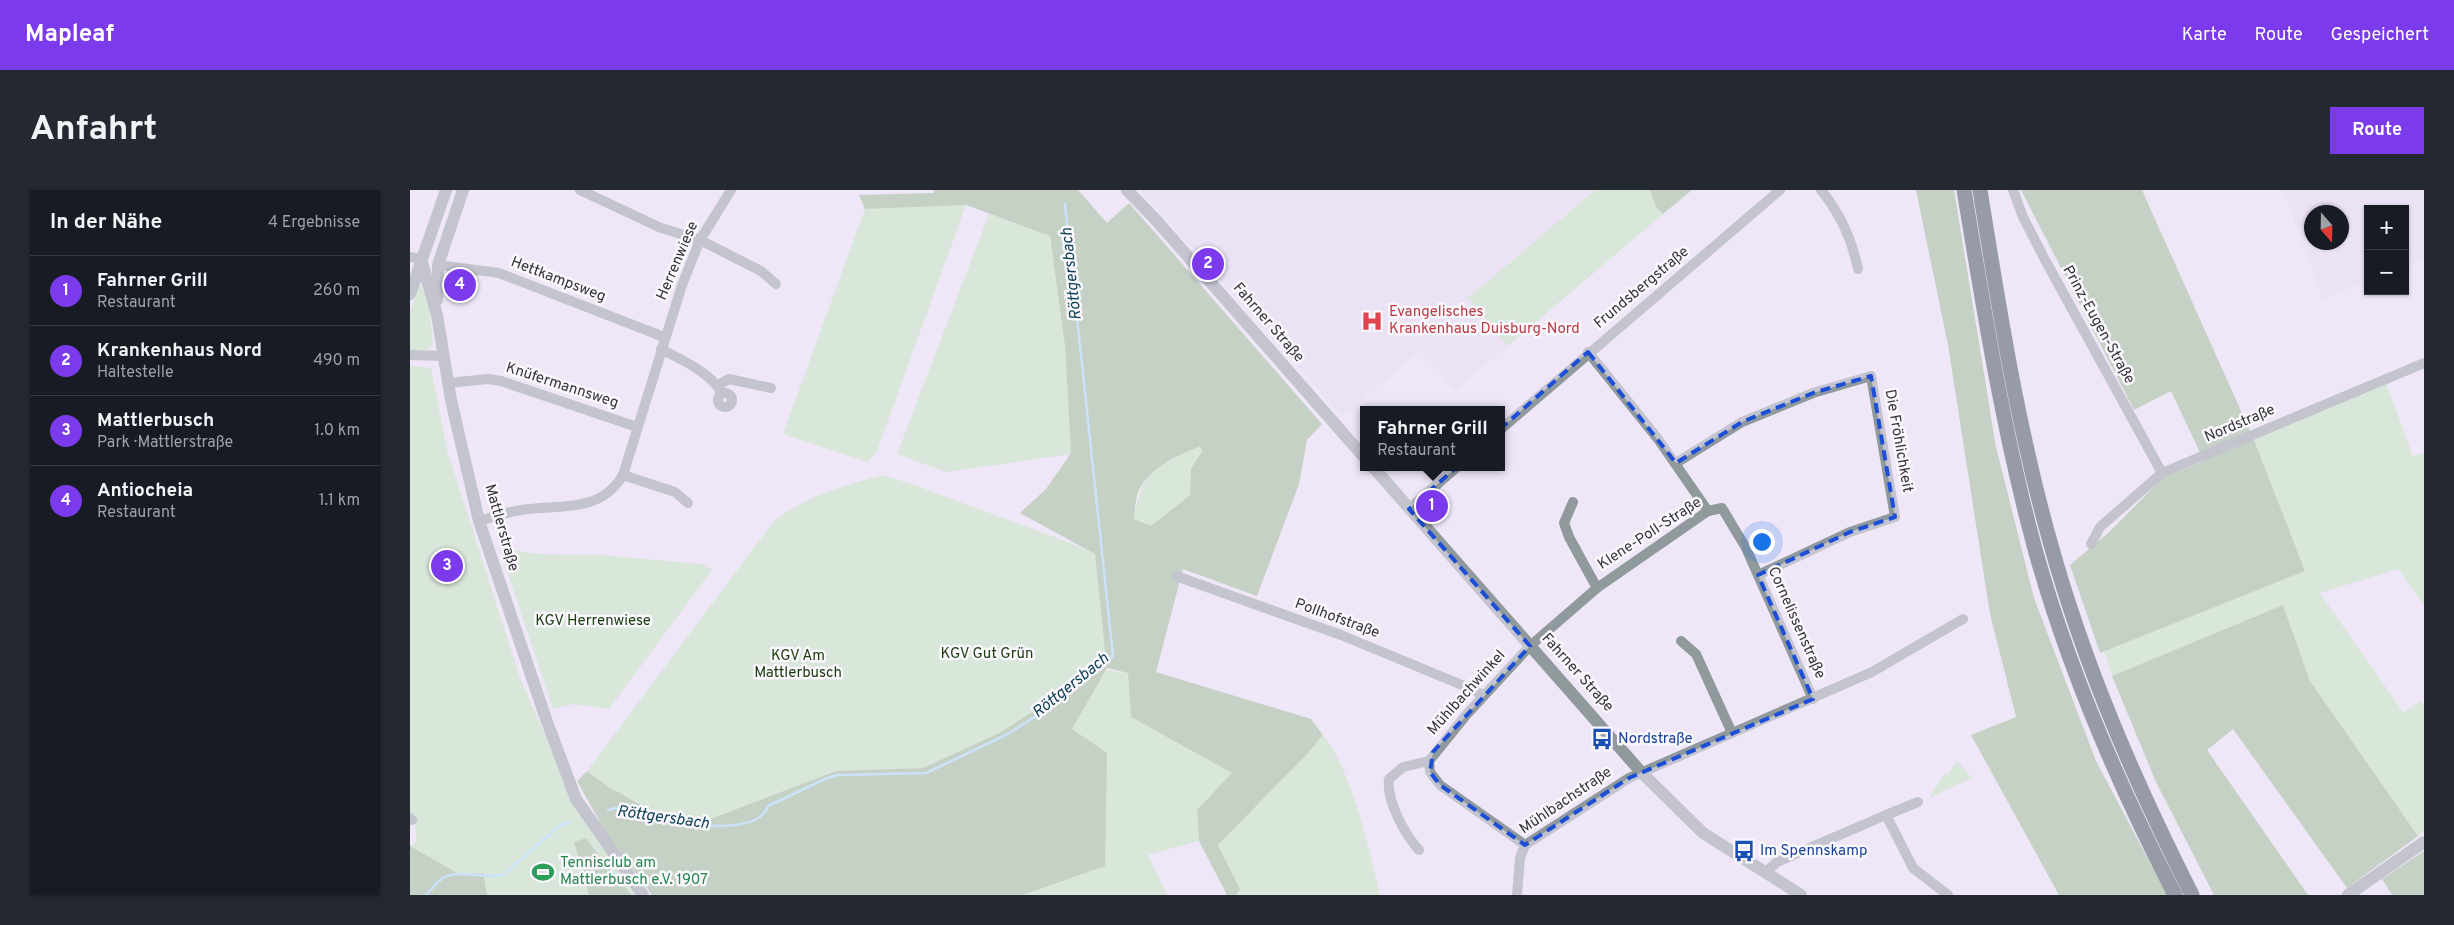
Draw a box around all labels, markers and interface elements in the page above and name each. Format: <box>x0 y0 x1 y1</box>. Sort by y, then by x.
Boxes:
text: Mapleaf <box>25 20 114 50</box>
text: Karte <box>2182 24 2227 47</box>
text: Route <box>2255 24 2303 47</box>
text: Gespeichert <box>2331 24 2429 47</box>
button: Route <box>2330 107 2424 154</box>
text: Anfahrt <box>30 108 157 152</box>
north arrow <box>2304 205 2349 250</box>
map controls <box>2364 205 2409 295</box>
button: + <box>2364 205 2409 250</box>
text: In der Nähe <box>50 209 162 236</box>
text: 4 Ergebnisse <box>268 213 360 233</box>
street label: Herrenwiese <box>653 219 703 303</box>
water label: Röttgersbach <box>1057 226 1087 321</box>
street label: Frundsbergstraße <box>1591 243 1693 333</box>
pin: 2 <box>1192 245 1224 283</box>
button: − <box>2364 250 2409 295</box>
street label: Hettkampsweg <box>508 253 608 307</box>
street label: Prinz-Eugen-Straße <box>2058 262 2138 388</box>
pin: 4 <box>444 266 476 304</box>
text: Fahrner Grill <box>97 269 208 293</box>
street label: Fahrner Straße <box>1228 279 1308 367</box>
text: 1 <box>63 281 69 301</box>
text: 260 m <box>313 281 360 301</box>
text: Restaurant <box>97 293 176 313</box>
place label: Evangelisches Krankenhaus Duisburg-Nord <box>1389 303 1580 339</box>
hospital icon: Evangelisches Krankenhaus Duisburg-Nord <box>1359 308 1385 334</box>
text: Krankenhaus Nord <box>97 339 262 363</box>
text: 2 <box>61 351 71 371</box>
text: 490 m <box>313 351 360 371</box>
street label: Knüfermannsweg <box>503 359 621 413</box>
text: Haltestelle <box>97 363 174 383</box>
street label: Die Fröhlichkeit <box>1880 388 1916 494</box>
street label: Nordstraße <box>2202 401 2278 447</box>
popup <box>1360 406 1505 471</box>
text: Mattlerbusch <box>97 409 214 433</box>
text: Fahrner Grill <box>1377 417 1488 441</box>
text: 3 <box>61 421 71 441</box>
text: 1.0 km <box>314 421 360 441</box>
text: Park · Mattlerstraße <box>97 433 233 453</box>
text: Restaurant <box>1377 441 1456 461</box>
text: Antiocheia <box>97 479 193 503</box>
street label: Mattlerstraße <box>480 482 522 574</box>
pin: 1 <box>1416 487 1448 525</box>
text: 4 <box>61 491 71 511</box>
text: 1.1 km <box>319 491 360 511</box>
street label: Klene-Poll-Straße <box>1595 493 1705 575</box>
text: Restaurant <box>97 503 176 523</box>
your location <box>1749 529 1775 555</box>
pin: 3 <box>431 547 463 585</box>
street label: Cornelissenstraße <box>1763 564 1829 682</box>
street label: Pollhofstraße <box>1292 595 1382 643</box>
park label: KGV Herrenwiese <box>535 612 651 631</box>
street label: Fahrner Straße <box>1537 630 1617 716</box>
park label: KGV Gut Grün <box>941 645 1033 664</box>
park label: KGV Am Mattlerbusch <box>754 647 842 683</box>
street label: Mühlbachwinkel <box>1424 647 1510 739</box>
water label: Röttgersbach <box>1029 649 1114 723</box>
bus stop icon: Nordstraße <box>1589 726 1615 752</box>
place label: Nordstraße <box>1618 730 1693 749</box>
street label: Mühlbachstraße <box>1516 763 1616 839</box>
water label: Röttgersbach <box>616 802 711 834</box>
bus stop icon: Im Spennskamp <box>1731 838 1757 864</box>
place label: Im Spennskamp <box>1760 842 1868 861</box>
place label: Tennisclub am Mattlerbusch e.V. 1907 <box>560 854 708 890</box>
sports icon: Tennisclub am Mattlerbusch e.V. 1907 <box>530 859 556 885</box>

